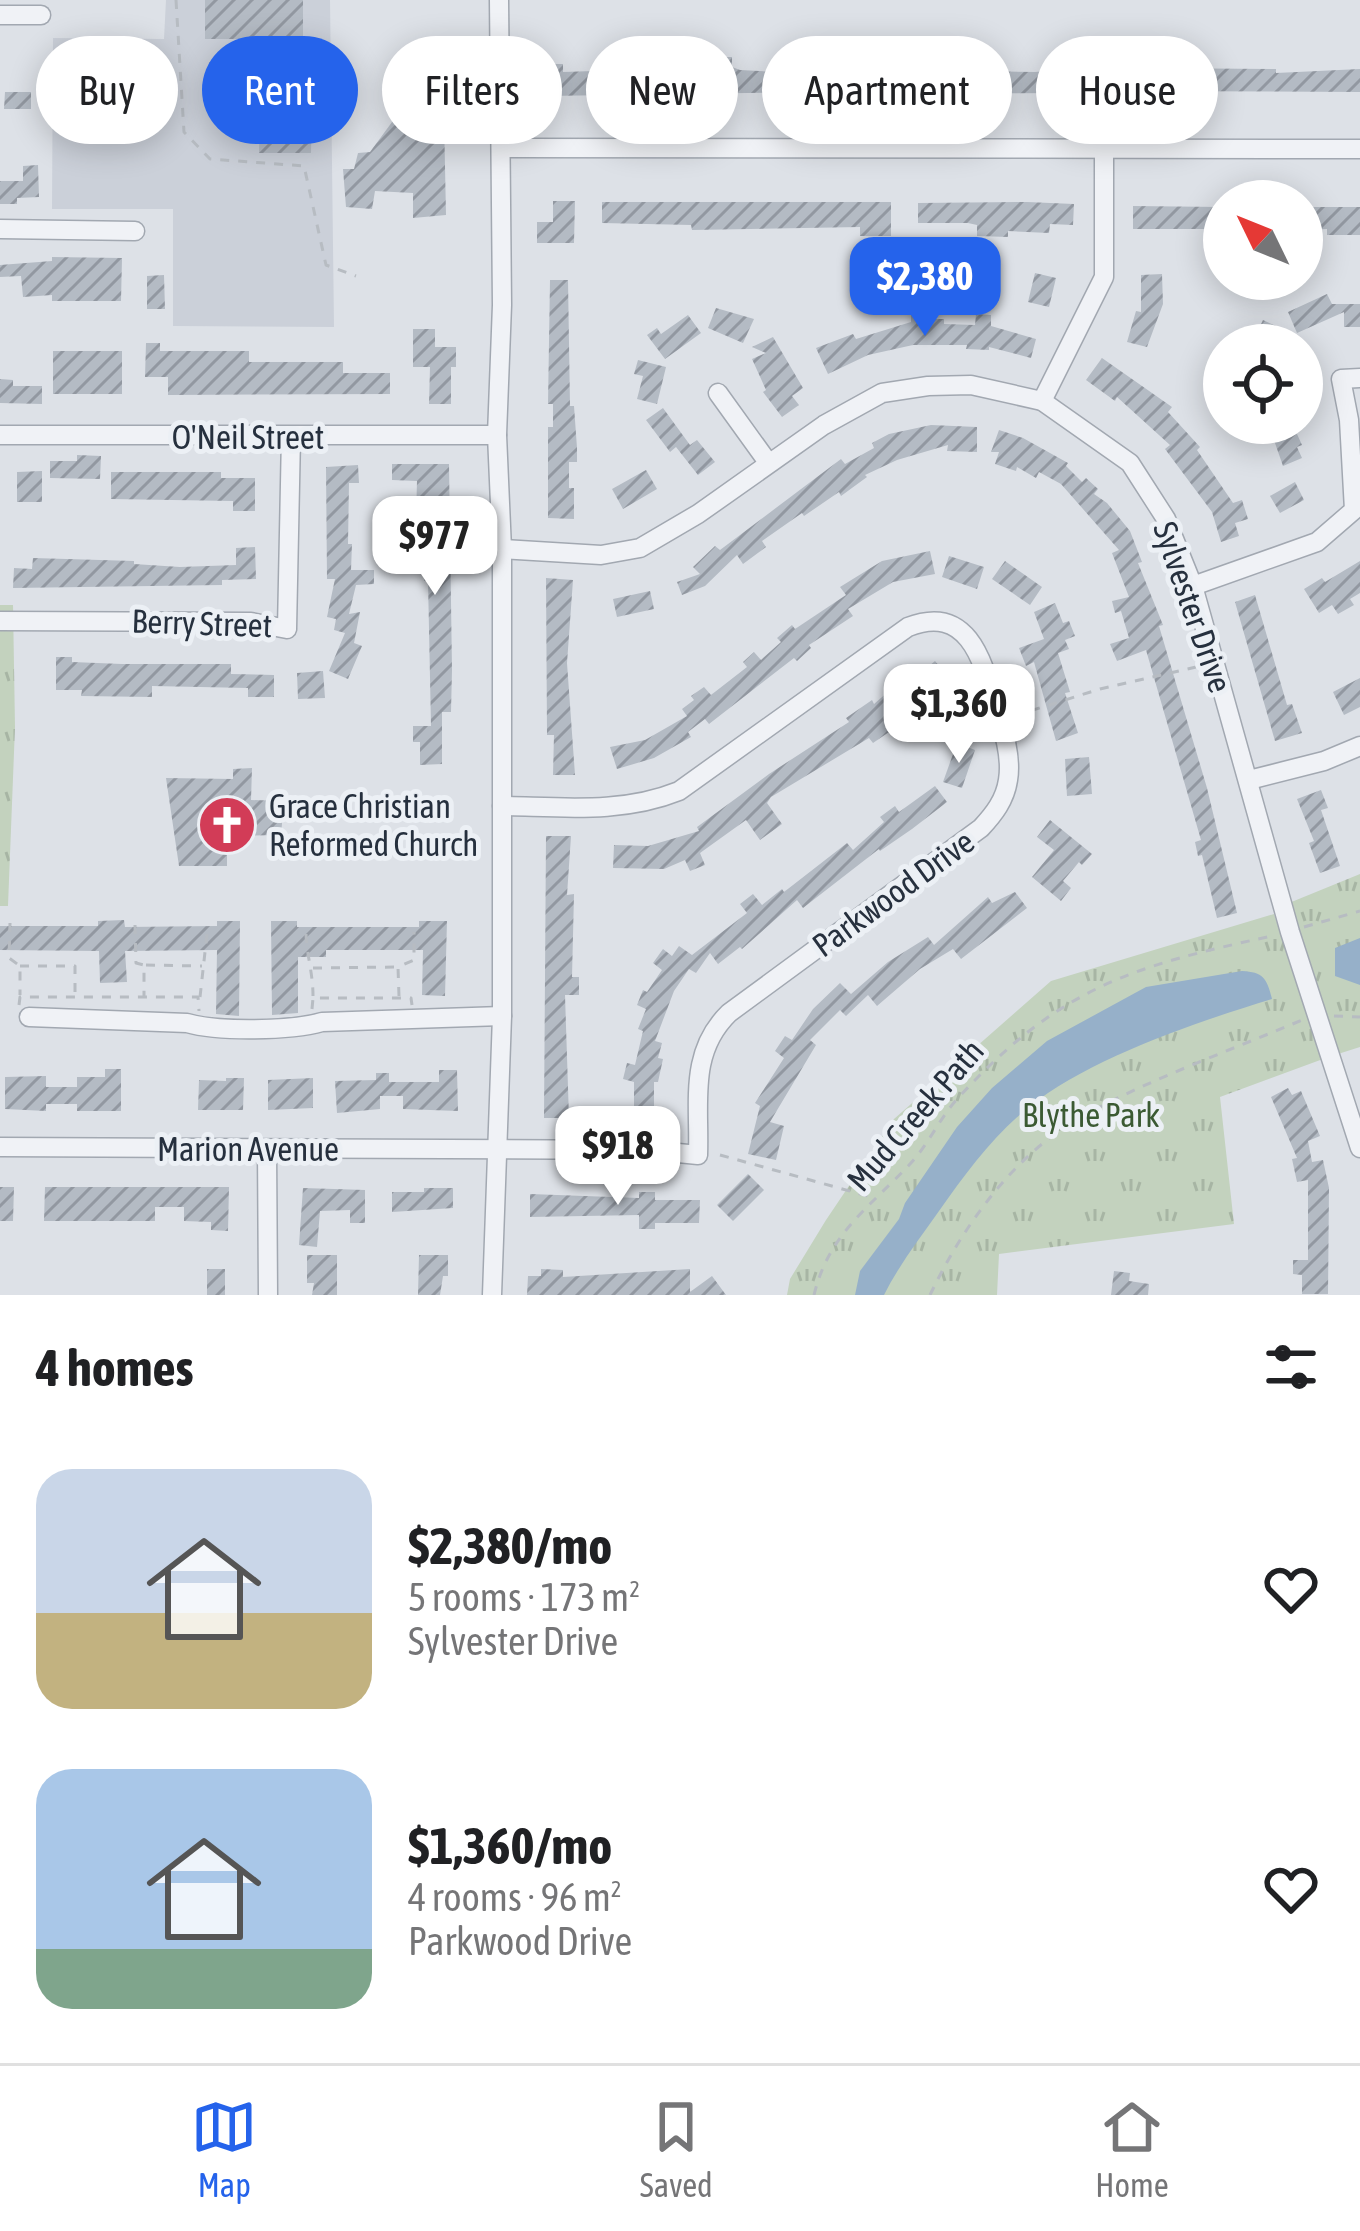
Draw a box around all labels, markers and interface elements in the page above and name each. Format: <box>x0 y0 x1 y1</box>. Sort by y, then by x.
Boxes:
chip: Buy <box>36 36 178 144</box>
chip: Rent <box>202 36 358 144</box>
chip: Filters <box>382 36 562 144</box>
chip: New <box>586 36 738 144</box>
chip: Apartment <box>762 36 1012 144</box>
chip: House <box>1036 36 1218 144</box>
north arrow <box>1203 180 1323 300</box>
map controls <box>1203 180 1323 444</box>
pin: $2,380 <box>827 237 1023 339</box>
text: $2,380 <box>877 254 973 298</box>
button: locate <box>1203 324 1323 444</box>
street label: O'Neil Street <box>172 418 324 456</box>
pin: $977 <box>364 496 506 598</box>
text: $977 <box>399 513 471 557</box>
street label: Sylvester Drive <box>1146 517 1240 697</box>
street label: Berry Street <box>131 602 273 644</box>
pin: $1,360 <box>861 664 1057 766</box>
text: $1,360 <box>911 681 1007 725</box>
place label: Grace Christian Reformed Church <box>269 787 478 863</box>
church icon: Grace Christian Reformed Church <box>196 794 258 856</box>
street label: Parkwood Drive <box>805 822 981 964</box>
street label: Mud Creek Path <box>839 1032 991 1198</box>
park label: Blythe Park <box>1022 1096 1160 1134</box>
pin: $918 <box>547 1106 689 1208</box>
text: $918 <box>582 1123 654 1167</box>
street label: Marion Avenue <box>157 1130 339 1168</box>
icon: filters <box>1258 1334 1324 1400</box>
text: 4 homes <box>36 1338 194 1397</box>
text: $2,380/mo <box>408 1516 612 1575</box>
icon: home <box>132 1517 276 1661</box>
icon: heart <box>1258 1556 1324 1622</box>
text: 5 rooms · 173 m² <box>408 1575 640 1619</box>
text: Sylvester Drive <box>408 1619 618 1663</box>
text: $1,360/mo <box>408 1816 612 1875</box>
icon: home <box>132 1817 276 1961</box>
icon: heart <box>1258 1856 1324 1922</box>
text: 4 rooms · 96 m² <box>408 1875 622 1919</box>
text: Parkwood Drive <box>408 1919 632 1963</box>
tab: Map <box>191 2094 257 2204</box>
tab: Saved <box>640 2094 713 2204</box>
tab: Home <box>1095 2094 1169 2204</box>

